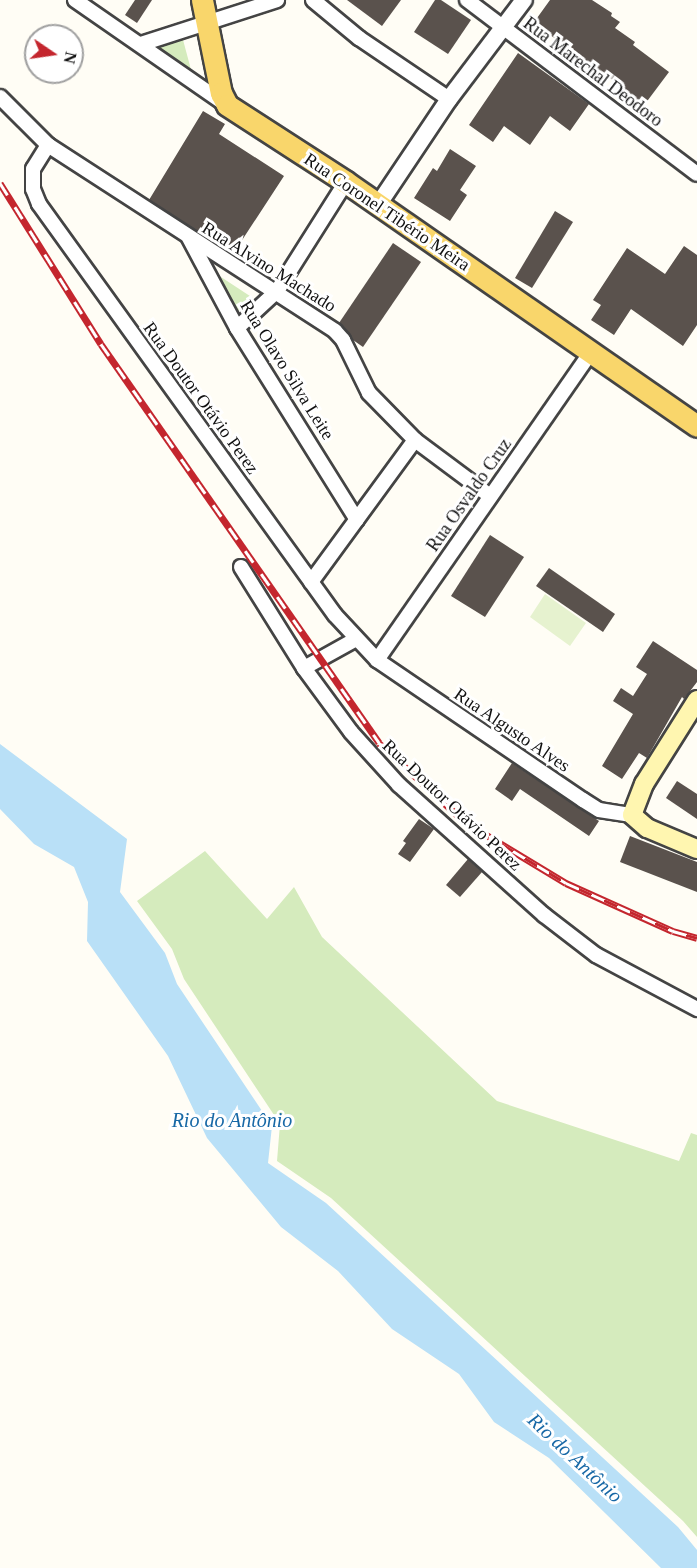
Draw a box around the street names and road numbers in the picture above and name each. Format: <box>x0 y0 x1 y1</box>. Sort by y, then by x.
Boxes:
street label: Rua Marechal Deodoro <box>519 13 667 131</box>
street label: Rua Coronel Tibério Meira <box>300 148 474 276</box>
street label: Rua Alvino Machado <box>198 217 340 317</box>
street label: Rua Olavo Silva Leite <box>235 296 339 444</box>
street label: Rua Doutor Otávio Perez <box>139 318 263 478</box>
street label: Rua Osvaldo Cruz <box>422 434 516 556</box>
street label: Rua Algusto Alves <box>449 683 575 777</box>
street label: Rua Doutor Otávio Perez <box>378 735 526 875</box>

